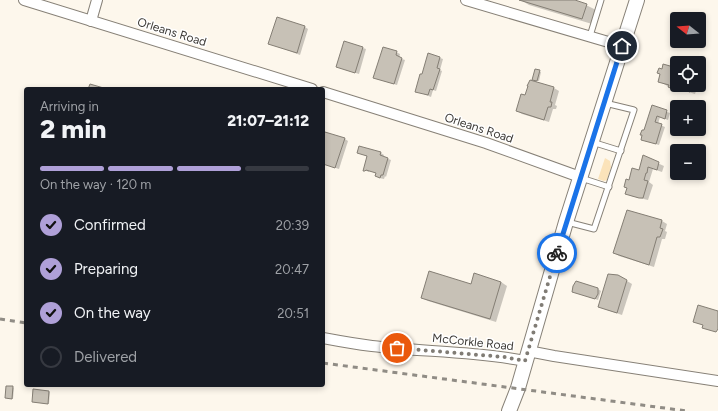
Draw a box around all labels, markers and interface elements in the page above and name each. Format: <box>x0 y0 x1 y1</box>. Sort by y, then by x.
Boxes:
north arrow <box>670 12 706 48</box>
map controls <box>670 12 706 180</box>
street label: Orleans Road <box>136 15 208 49</box>
pin <box>605 29 639 63</box>
icon: home <box>611 35 633 57</box>
button: locate <box>670 56 706 92</box>
text: Arriving in <box>40 99 99 114</box>
button: + <box>670 100 706 136</box>
street label: Orleans Road <box>443 110 515 146</box>
text: 21:07–21:12 <box>227 112 309 130</box>
text: 2 min <box>40 113 106 145</box>
button: − <box>670 144 706 180</box>
text: On the way · 120 m <box>40 177 151 192</box>
icon: check <box>40 214 62 236</box>
text: Confirmed <box>74 216 146 234</box>
text: 20:39 <box>276 218 309 233</box>
courier <box>537 233 577 273</box>
icon: bike <box>546 242 568 264</box>
icon: check <box>40 258 62 280</box>
text: Preparing <box>74 260 138 278</box>
text: 20:47 <box>275 262 309 277</box>
icon: check <box>40 302 62 324</box>
text: On the way <box>74 304 151 322</box>
text: 20:51 <box>277 306 309 321</box>
pin <box>380 331 414 365</box>
street label: McCorkle Road <box>432 331 514 353</box>
icon: bag <box>386 337 408 359</box>
text: Delivered <box>74 348 137 366</box>

